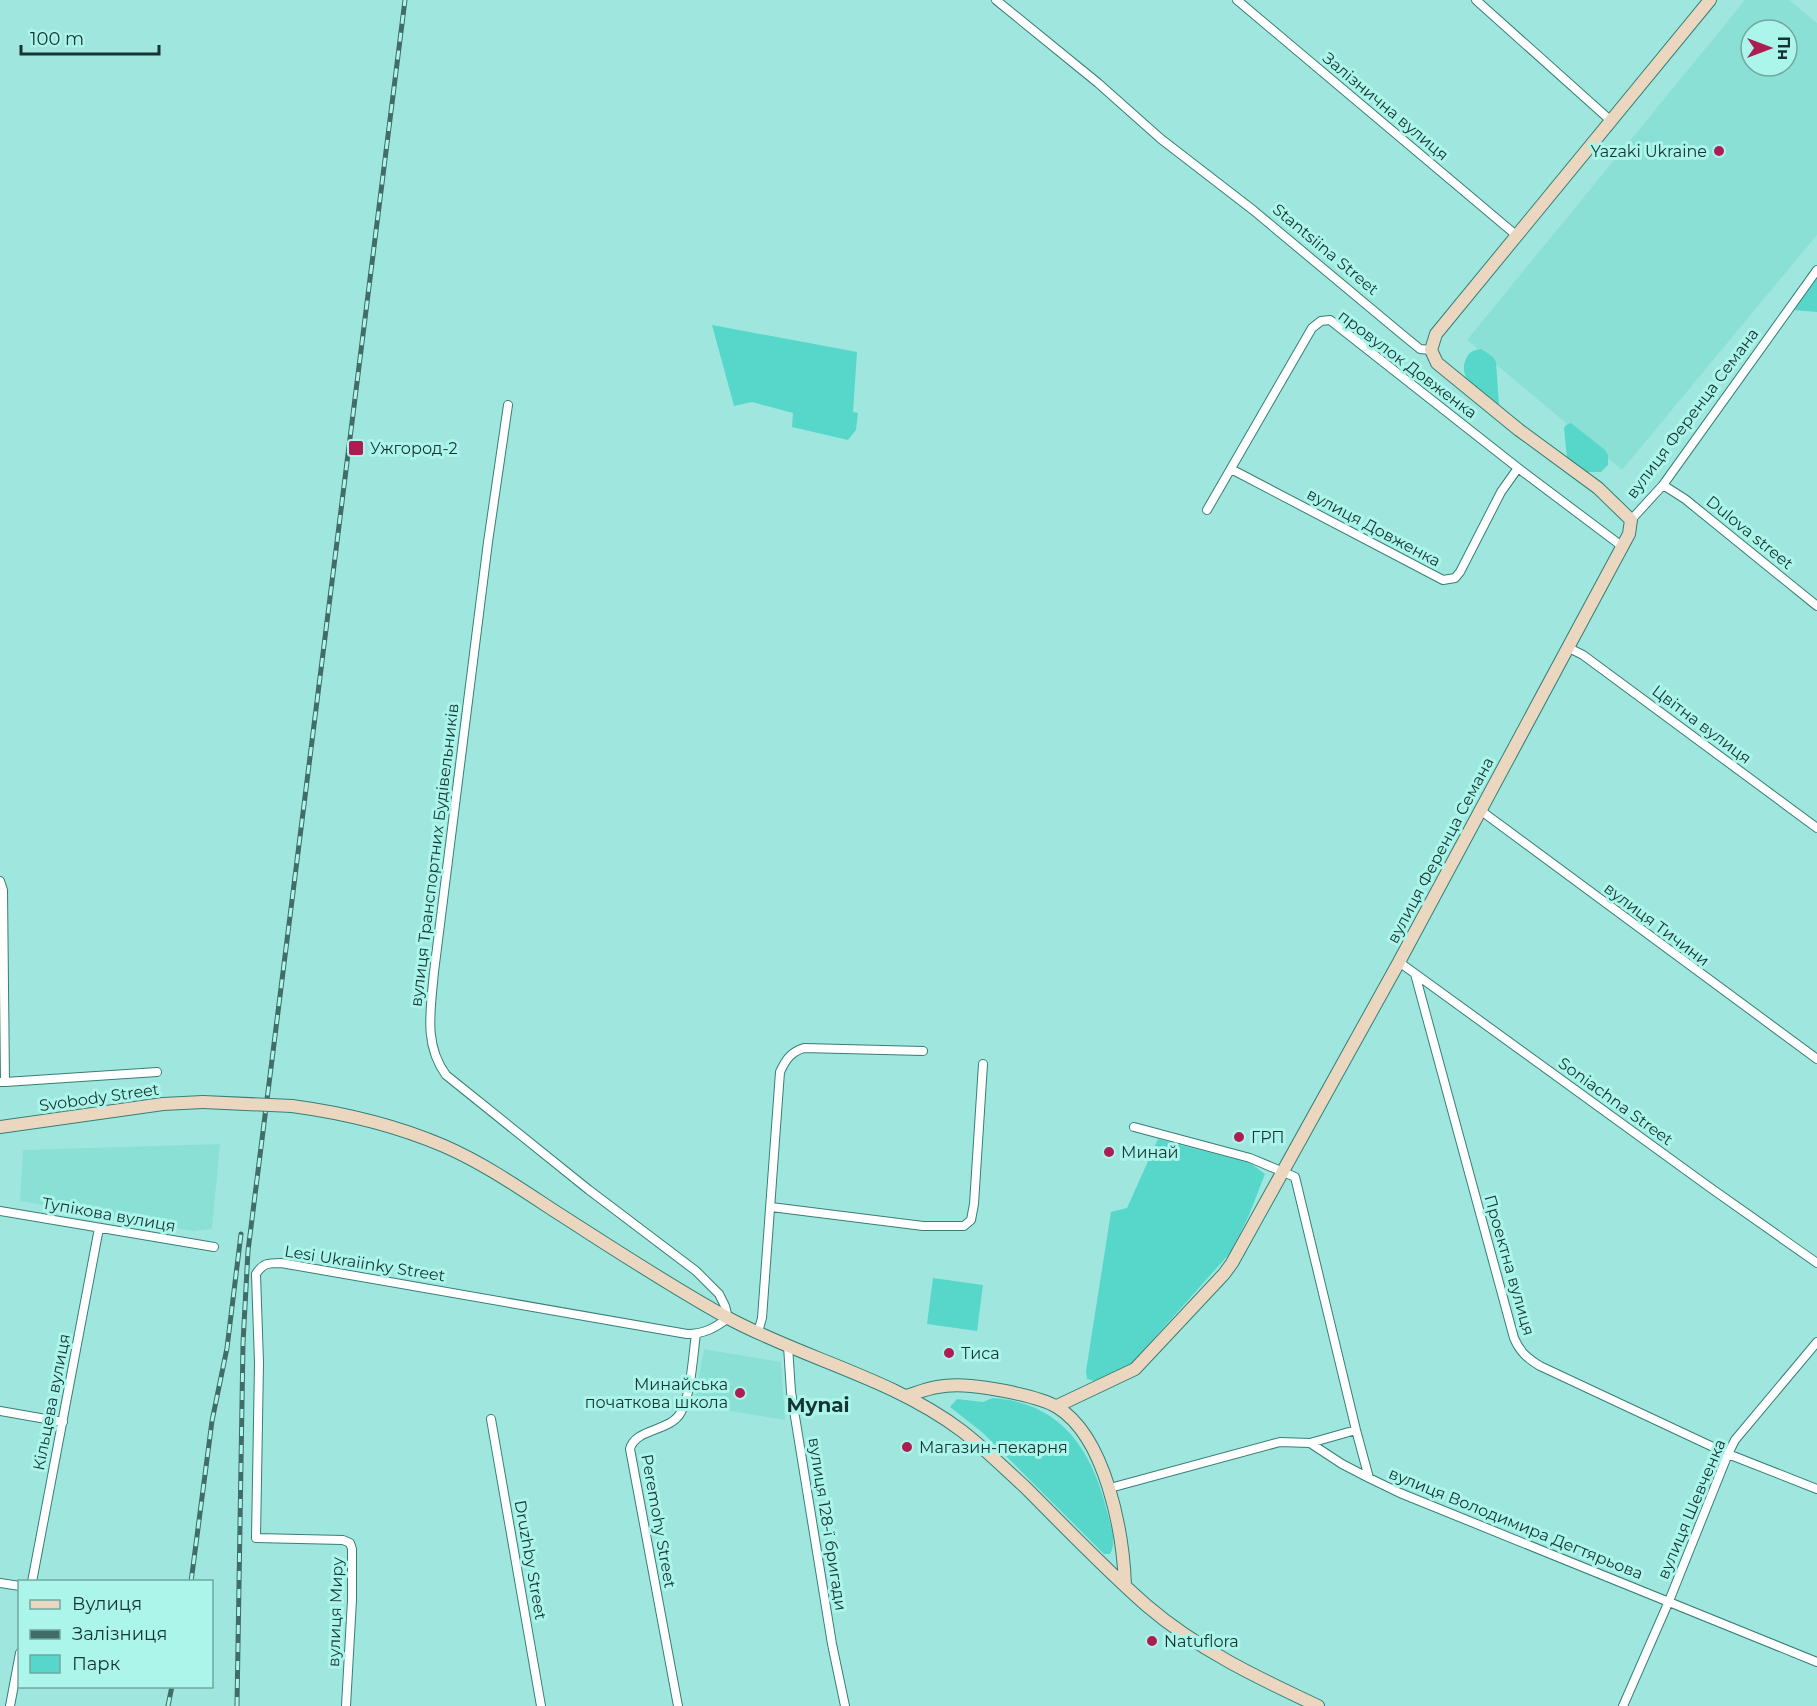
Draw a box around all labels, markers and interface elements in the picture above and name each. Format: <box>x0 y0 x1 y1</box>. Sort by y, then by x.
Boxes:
scale bar <box>21 18 159 56</box>
north arrow <box>1739 18 1799 78</box>
text: 100 m <box>30 28 84 50</box>
text: Пн <box>1774 36 1793 60</box>
street label: Залізнична вулиця <box>1319 48 1452 164</box>
place label: Yazaki Ukraine <box>1591 142 1707 161</box>
marker: Yazaki Ukraine <box>1712 144 1726 158</box>
street label: Stantsiina Street <box>1269 200 1383 299</box>
street label: провулок Довженка <box>1335 306 1481 423</box>
street label: вулиця Ференца Семана <box>1622 325 1763 502</box>
marker: Ужгород-2 <box>347 439 365 457</box>
place label: Ужгород-2 <box>370 439 457 458</box>
street label: вулиця Довженка <box>1304 484 1444 571</box>
street label: Dulova street <box>1702 492 1797 574</box>
street label: Цвітна вулиця <box>1648 681 1755 768</box>
street label: вулиця Транспортних Будівельників <box>406 702 463 1008</box>
street label: вулиця Ференца Семана <box>1383 754 1498 947</box>
street label: вулиця Тичини <box>1600 879 1713 970</box>
street label: Soniachna Street <box>1555 1053 1677 1150</box>
street label: Svobody Street <box>38 1080 161 1115</box>
place label: ГРП <box>1251 1128 1285 1147</box>
marker: ГРП <box>1232 1130 1246 1144</box>
place label: Минай <box>1121 1143 1179 1162</box>
marker: Минай <box>1102 1145 1116 1159</box>
street label: Тупікова вулиця <box>41 1193 177 1236</box>
street label: Проектна вулиця <box>1480 1193 1539 1338</box>
street label: Lesi Ukraiinky Street <box>283 1241 447 1286</box>
street label: Кільцева вулиця <box>29 1332 74 1472</box>
place label: Тиса <box>961 1344 1000 1363</box>
marker: Тиса <box>942 1346 956 1360</box>
place label: Минайська початкова школа <box>585 1375 728 1412</box>
marker: Минайська початкова школа <box>733 1386 747 1400</box>
district label: Mynai <box>786 1393 850 1417</box>
street label: вулиця 128-ї бригади <box>804 1436 851 1612</box>
street label: вулиця Шевченка <box>1653 1436 1730 1582</box>
place label: Магазин-пекарня <box>919 1438 1068 1457</box>
marker: Магазин-пекарня <box>900 1440 914 1454</box>
street label: Peremohy Street <box>637 1453 680 1590</box>
street label: вулиця Володимира Дегтярьова <box>1386 1464 1646 1583</box>
street label: Druzhby Street <box>511 1499 550 1622</box>
street label: вулиця Миру <box>324 1556 347 1667</box>
legend <box>18 1580 213 1688</box>
text: Вулиця <box>72 1593 142 1615</box>
text: Залізниця <box>72 1623 167 1645</box>
place label: Natuflora <box>1164 1632 1239 1651</box>
marker: Natuflora <box>1145 1634 1159 1648</box>
text: Парк <box>72 1653 121 1675</box>

